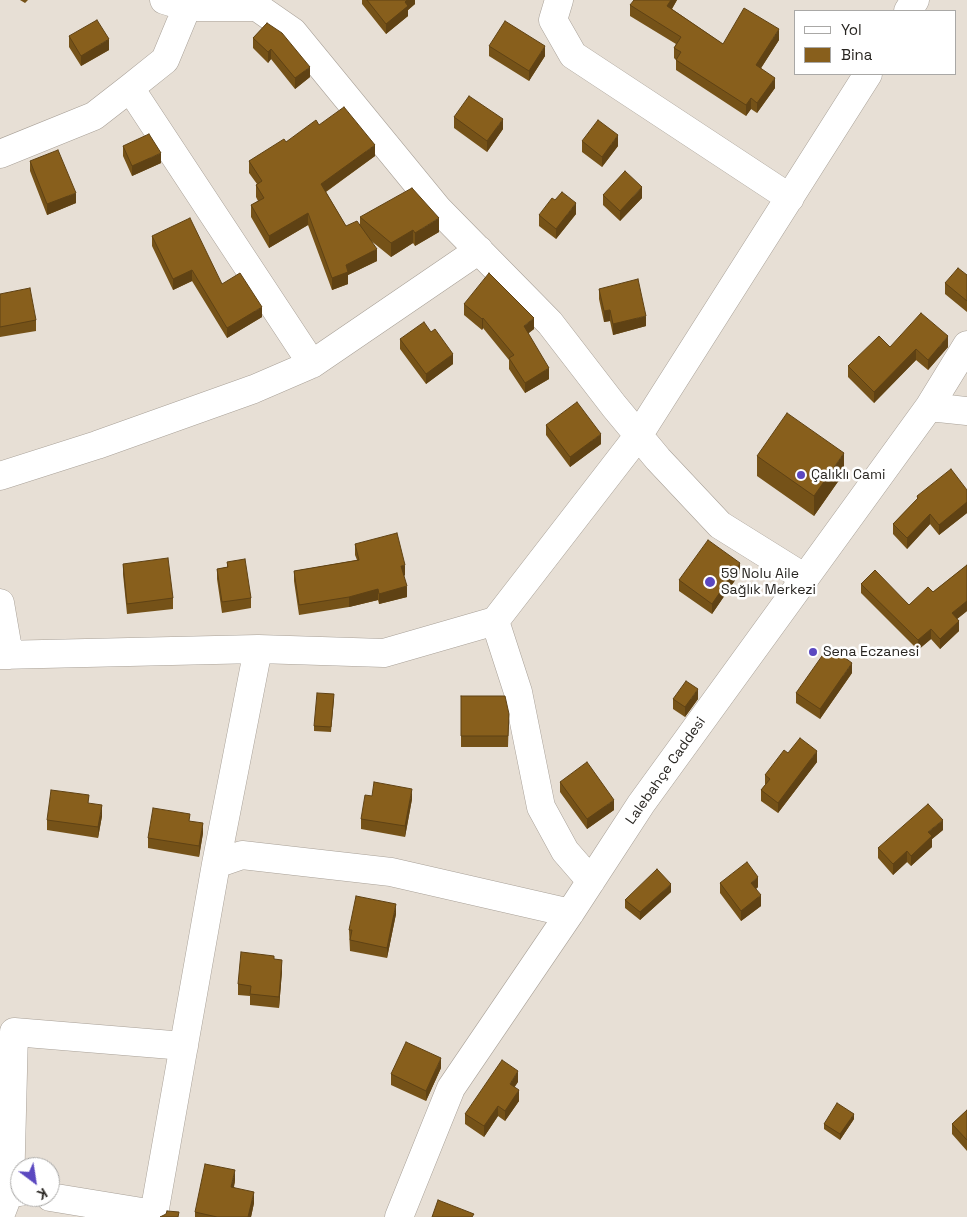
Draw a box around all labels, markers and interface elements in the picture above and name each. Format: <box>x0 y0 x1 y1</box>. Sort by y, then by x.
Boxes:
legend <box>794 10 957 75</box>
text: Yol <box>841 20 862 39</box>
text: Bina <box>841 45 872 64</box>
place label: Çalıklı Cami <box>811 467 885 483</box>
marker: Çalıklı Cami <box>795 469 807 481</box>
place label: 59 Nolu Aile Sağlık Merkezi <box>721 566 816 598</box>
marker: 59 Nolu Aile Sağlık Merkezi <box>703 575 717 589</box>
place label: Sena Eczanesi <box>823 644 919 660</box>
marker: Sena Eczanesi <box>807 646 819 658</box>
street label: Lalebahçe Caddesi <box>623 714 709 828</box>
north arrow <box>10 1157 60 1207</box>
text: K <box>34 1184 51 1204</box>

